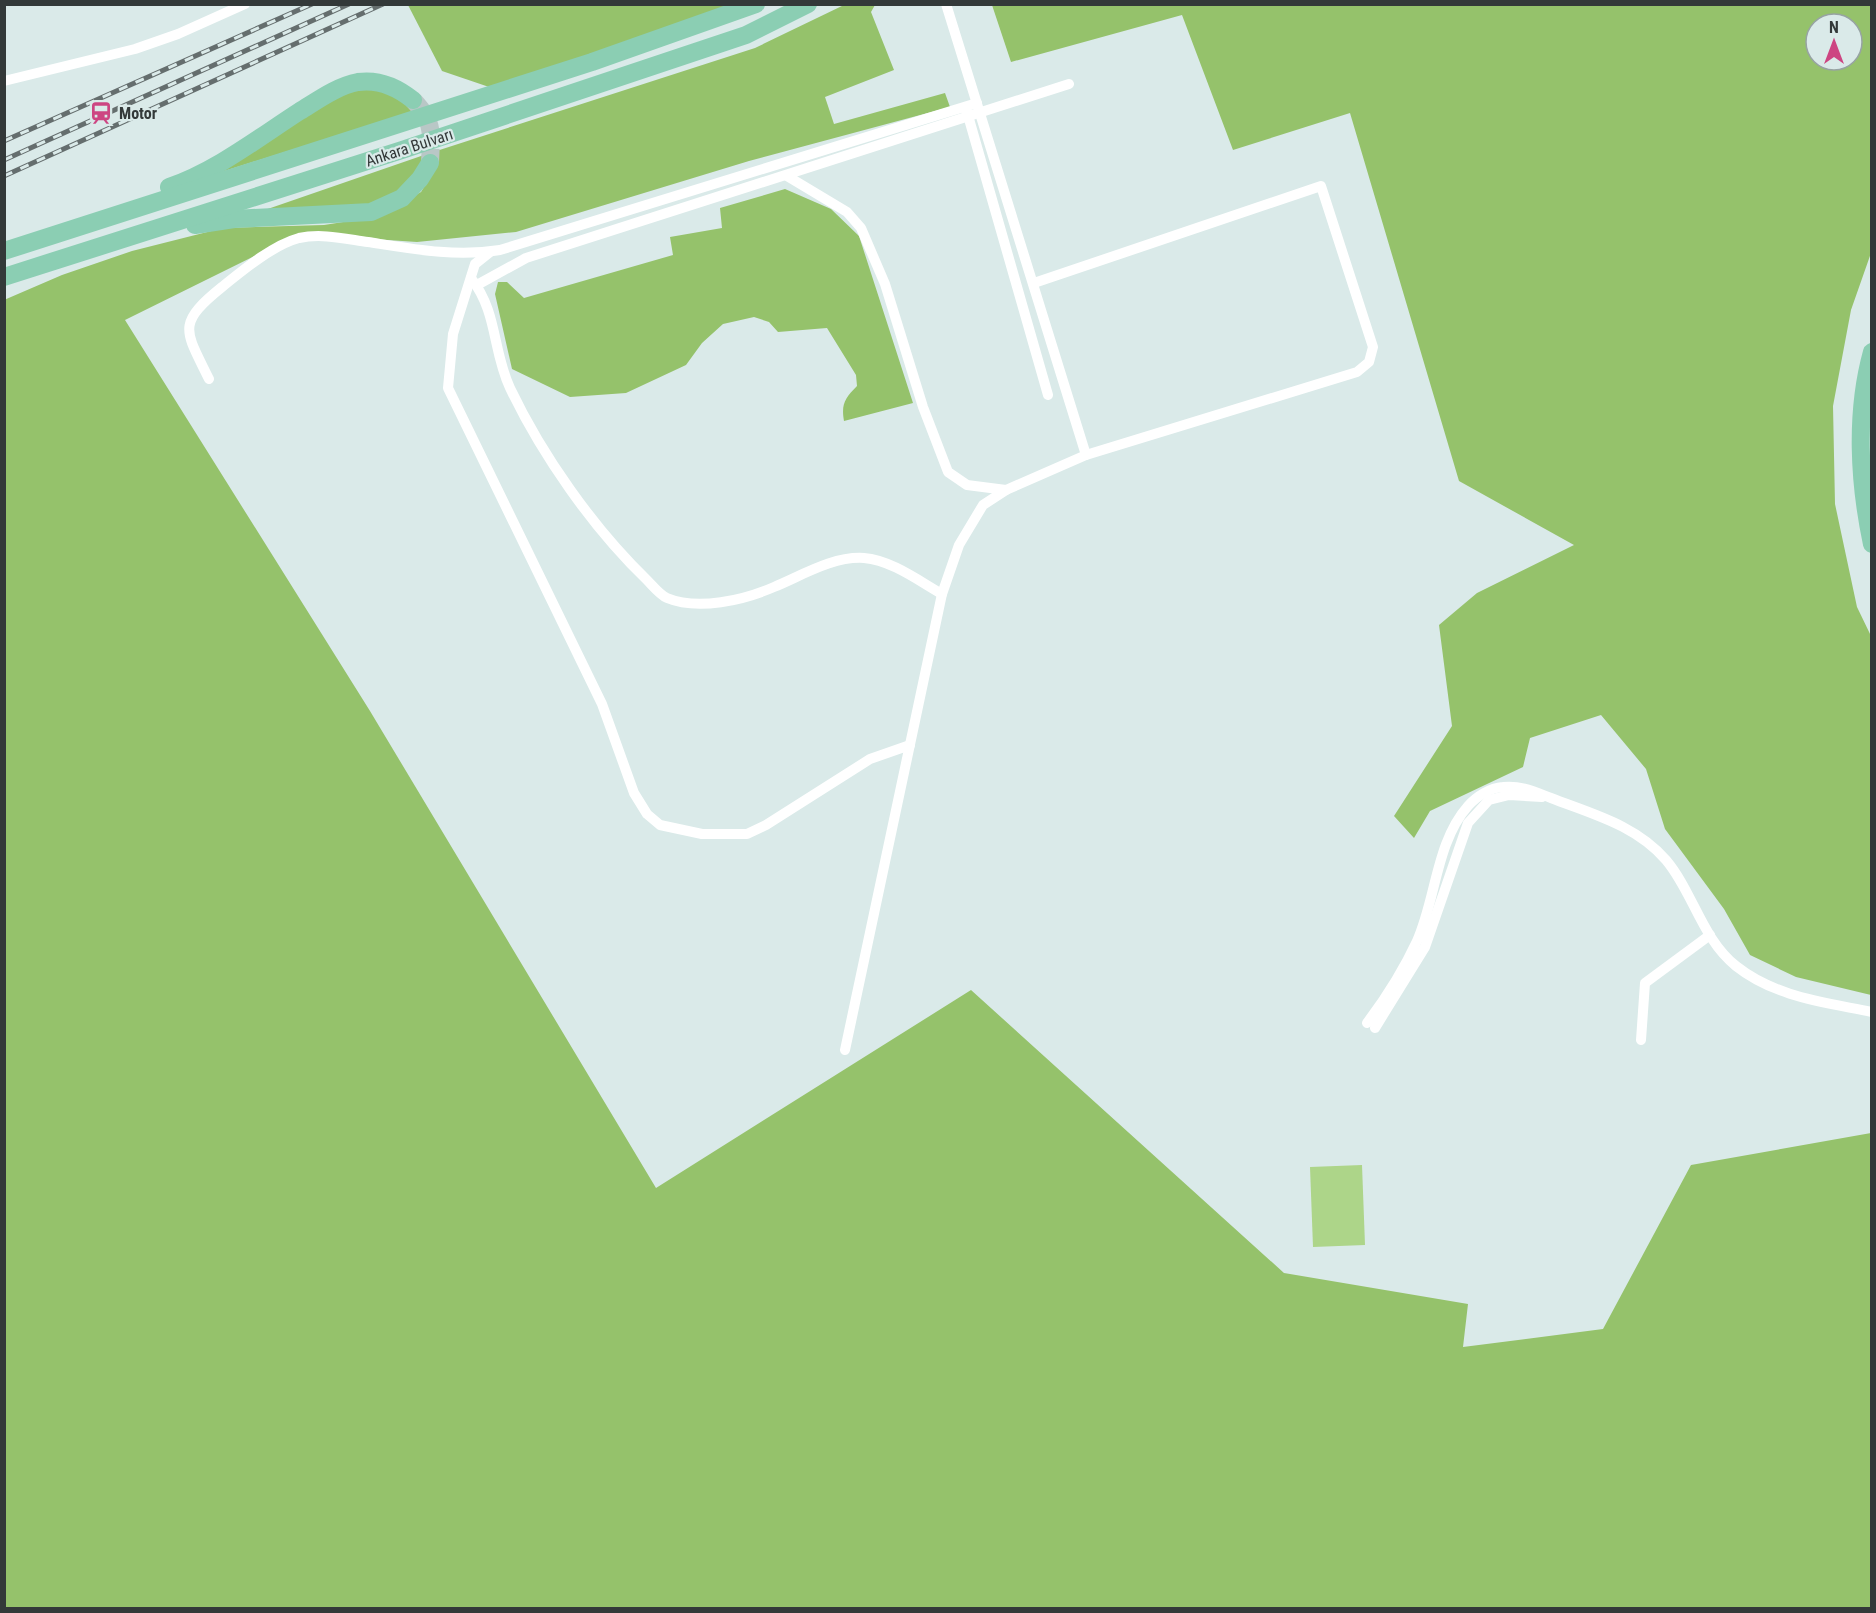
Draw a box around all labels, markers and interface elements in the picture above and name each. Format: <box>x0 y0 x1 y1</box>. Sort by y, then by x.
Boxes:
north arrow <box>1804 12 1864 72</box>
text: N <box>1829 18 1839 37</box>
station icon: Motor <box>88 100 114 126</box>
place label: Motor <box>119 104 157 123</box>
street label: Ankara Bulvarı <box>363 124 455 171</box>

